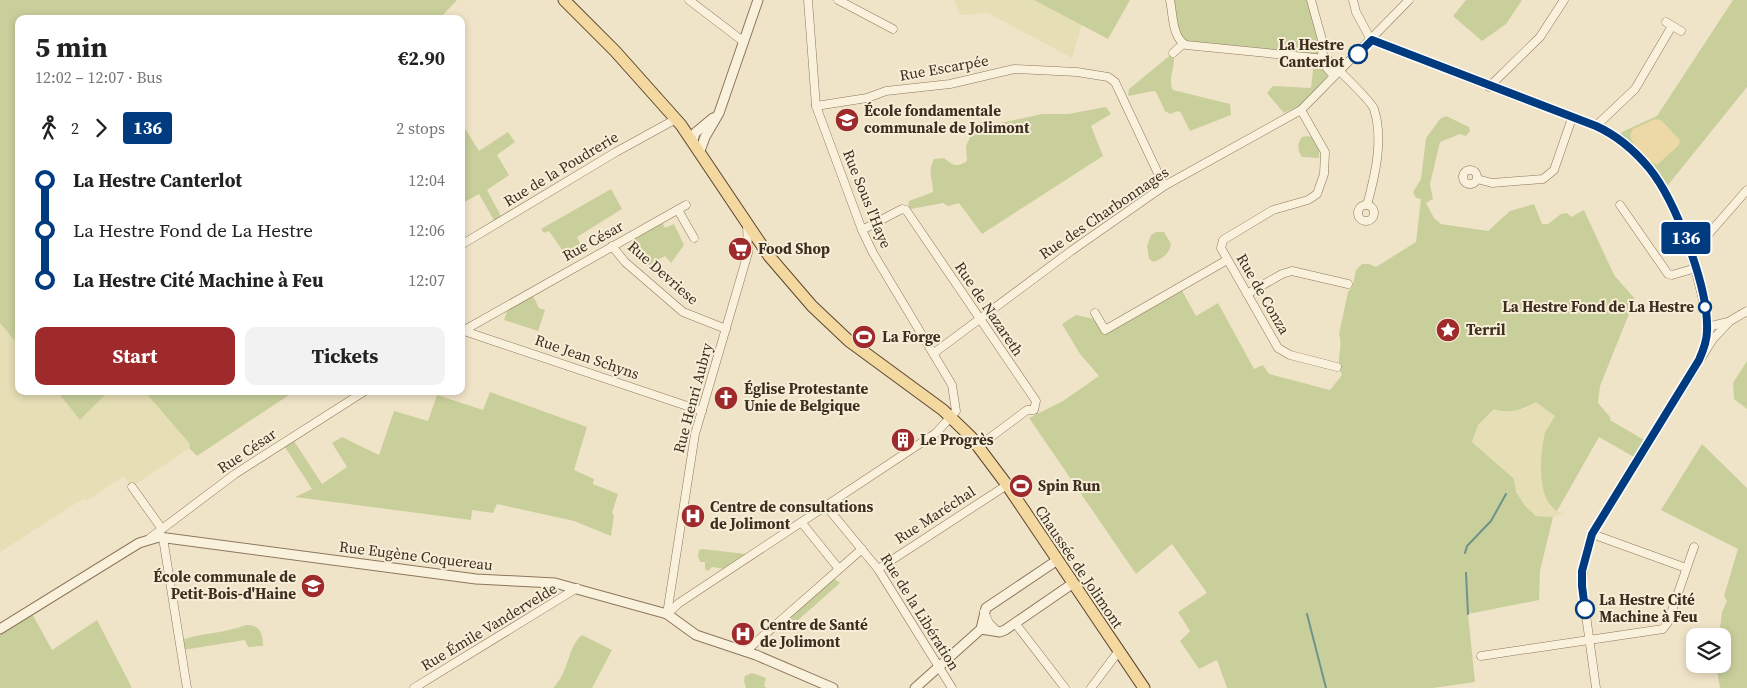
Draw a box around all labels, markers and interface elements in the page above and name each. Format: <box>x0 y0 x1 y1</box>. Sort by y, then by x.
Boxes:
text: 5 min <box>35 28 108 66</box>
place label: La Hestre Canterlot <box>1279 34 1345 72</box>
marker: La Hestre Canterlot <box>1348 44 1368 64</box>
text: €2.90 <box>398 45 445 71</box>
street label: Rue Escarpée <box>898 49 990 86</box>
text: 12:02 – 12:07 · Bus <box>35 66 163 88</box>
place label: École fondamentale communale de Jolimont <box>864 100 1030 138</box>
school or university icon: École fondamentale communale de Jolimont <box>834 107 860 133</box>
icon: walk <box>35 114 63 142</box>
icon: forward <box>87 114 115 142</box>
text: 136 <box>133 115 162 140</box>
text: 2 <box>71 117 79 139</box>
text: 2 stops <box>396 117 445 139</box>
street label: Rue de la Poudrerie <box>499 126 622 211</box>
street label: Rue Sous l'Haye <box>838 146 897 252</box>
street label: Rue des Charbonnages <box>1035 161 1173 264</box>
text: La Hestre Canterlot <box>73 167 242 193</box>
text: 12:04 <box>408 169 445 191</box>
street label: Rue César <box>558 215 628 266</box>
text: La Hestre Fond de La Hestre <box>73 217 313 243</box>
text: 12:06 <box>408 219 445 241</box>
line badge: 136 <box>1657 222 1715 254</box>
text: 136 <box>1671 225 1701 250</box>
street label: Rue Devriese <box>623 236 704 310</box>
supermarket icon: Food Shop <box>727 236 753 262</box>
place label: Food Shop <box>758 238 830 259</box>
street label: Rue de Conza <box>1232 249 1295 338</box>
street label: Rue de Nazareth <box>950 257 1029 360</box>
text: La Hestre Cité Machine à Feu <box>73 267 324 293</box>
text: 12:07 <box>408 269 445 291</box>
place label: La Hestre Fond de La Hestre <box>1502 296 1694 317</box>
marker: La Hestre Fond de La Hestre <box>1698 300 1712 314</box>
place icon: Terril <box>1435 317 1461 343</box>
place label: Terril <box>1466 319 1506 340</box>
sports icon: La Forge <box>851 324 877 350</box>
place label: La Forge <box>882 326 941 347</box>
button: Start <box>35 327 235 385</box>
button: Tickets <box>245 327 445 385</box>
street label: Rue Jean Schyns <box>532 329 642 384</box>
street label: Rue Henri Aubry <box>668 340 717 455</box>
place label: Église Protestante Unie de Belgique <box>744 378 868 416</box>
church icon: Église Protestante Unie de Belgique <box>713 385 739 411</box>
street label: Rue César <box>213 423 281 478</box>
building icon: Le Progrès <box>890 427 916 453</box>
place label: Le Progrès <box>920 429 994 450</box>
sports icon: Spin Run <box>1008 473 1034 499</box>
place label: Spin Run <box>1038 475 1101 496</box>
street label: Rue Maréchal <box>890 480 980 549</box>
place label: Centre de consultations de Jolimont <box>710 496 873 534</box>
street label: Chaussée de Jolimont <box>1030 501 1129 633</box>
hospital icon: Centre de consultations de Jolimont <box>680 503 706 529</box>
street label: Rue Eugène Coquereau <box>338 536 494 575</box>
street label: Rue de la Libération <box>876 549 965 674</box>
place label: École communale de Petit-Bois-d'Haine <box>153 566 296 604</box>
school or university icon: École communale de Petit-Bois-d'Haine <box>300 573 326 599</box>
street label: Rue Émile Vandervelde <box>417 577 561 676</box>
place label: La Hestre Cité Machine à Feu <box>1599 589 1698 627</box>
marker: La Hestre Cité Machine à Feu <box>1575 599 1595 619</box>
place label: Centre de Santé de Jolimont <box>760 614 868 652</box>
hospital icon: Centre de Santé de Jolimont <box>730 621 756 647</box>
map controls <box>1686 628 1731 673</box>
button: layers <box>1686 628 1731 673</box>

